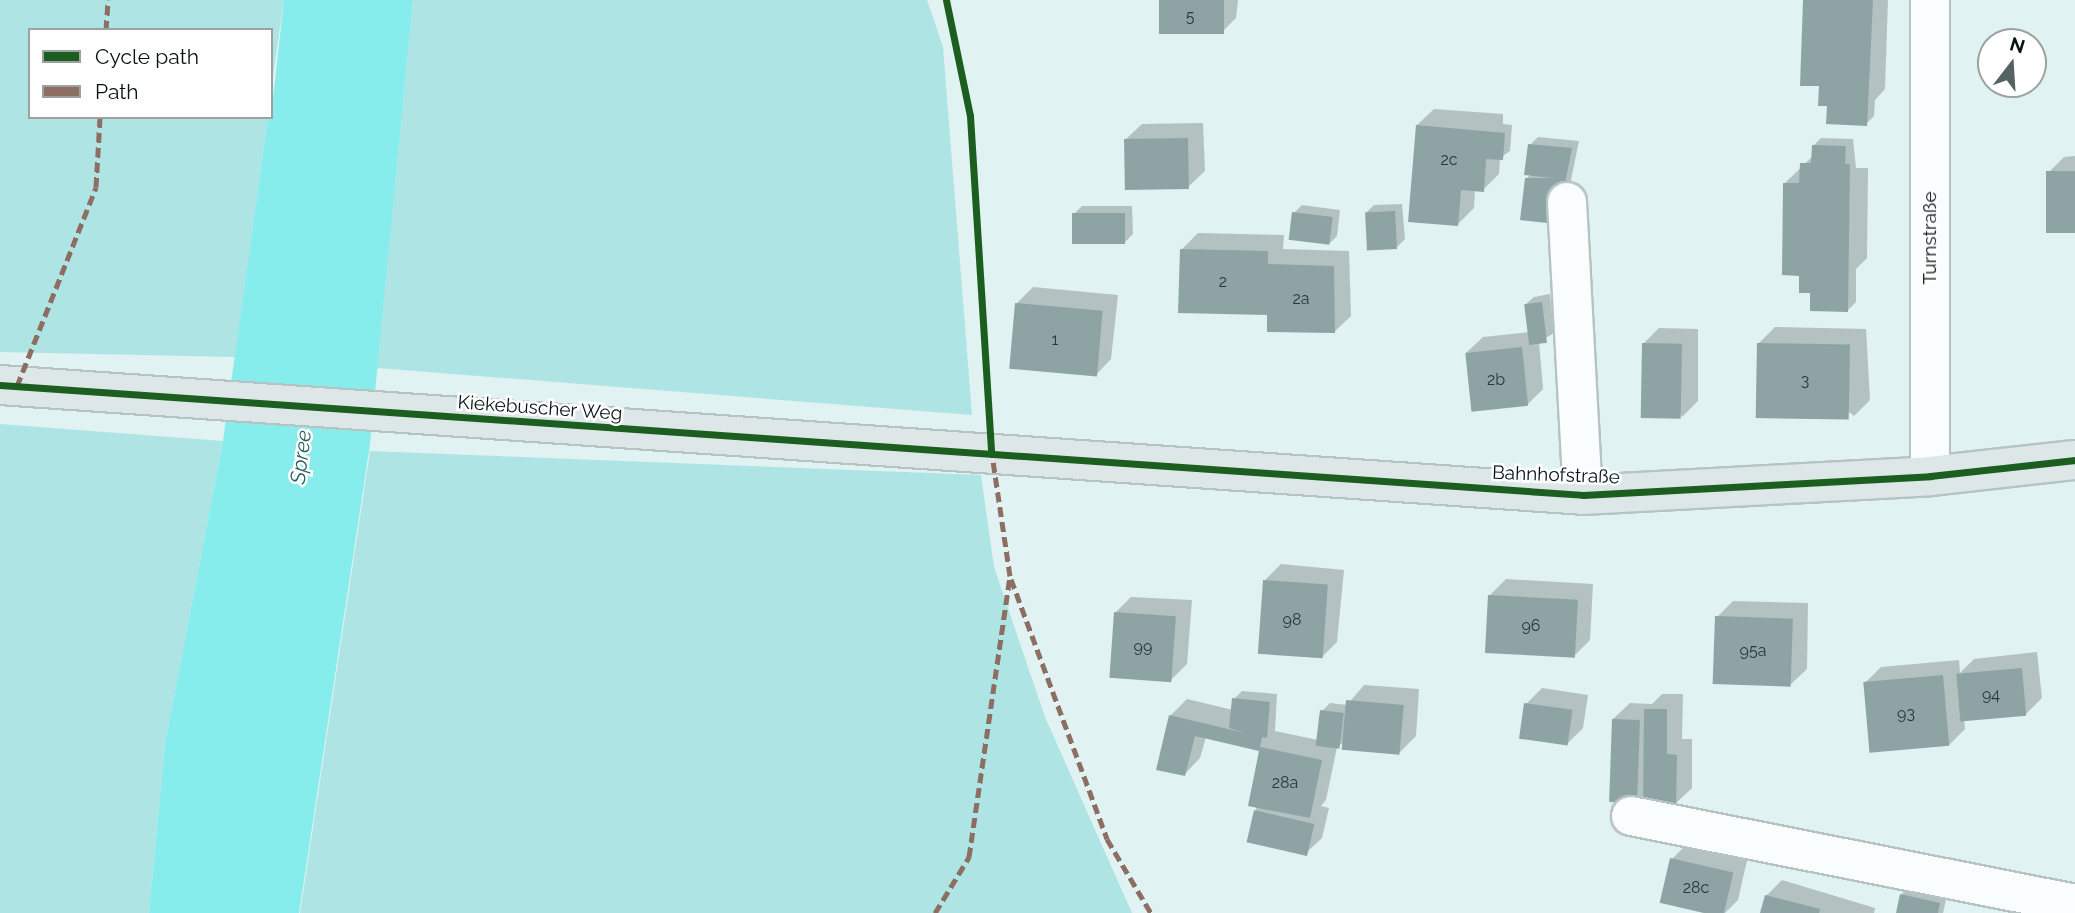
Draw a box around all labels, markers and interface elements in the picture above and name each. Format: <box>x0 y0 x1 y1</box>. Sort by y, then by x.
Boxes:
house number: 5 <box>1186 7 1194 27</box>
legend <box>28 28 273 119</box>
north arrow <box>1977 28 2047 98</box>
text: N <box>2007 32 2028 57</box>
text: Cycle path <box>95 44 199 69</box>
text: Path <box>95 79 139 104</box>
house number: 2c <box>1440 150 1458 170</box>
street label: Turnstraße <box>1919 191 1941 285</box>
house number: 2 <box>1219 272 1227 292</box>
house number: 2a <box>1292 289 1310 309</box>
house number: 1 <box>1052 330 1058 350</box>
house number: 2b <box>1487 370 1505 390</box>
house number: 3 <box>1801 371 1809 391</box>
street label: Kiekebuscher Weg <box>456 391 624 425</box>
water label: Spree <box>285 429 317 485</box>
street label: Bahnhofstraße <box>1492 461 1620 489</box>
house number: 98 <box>1283 610 1301 630</box>
house number: 96 <box>1521 616 1541 636</box>
house number: 99 <box>1134 637 1152 657</box>
house number: 95a <box>1740 641 1766 661</box>
house number: 94 <box>1982 685 2000 705</box>
house number: 93 <box>1897 704 1915 724</box>
house number: 28a <box>1272 773 1298 793</box>
house number: 28c <box>1683 878 1709 898</box>

